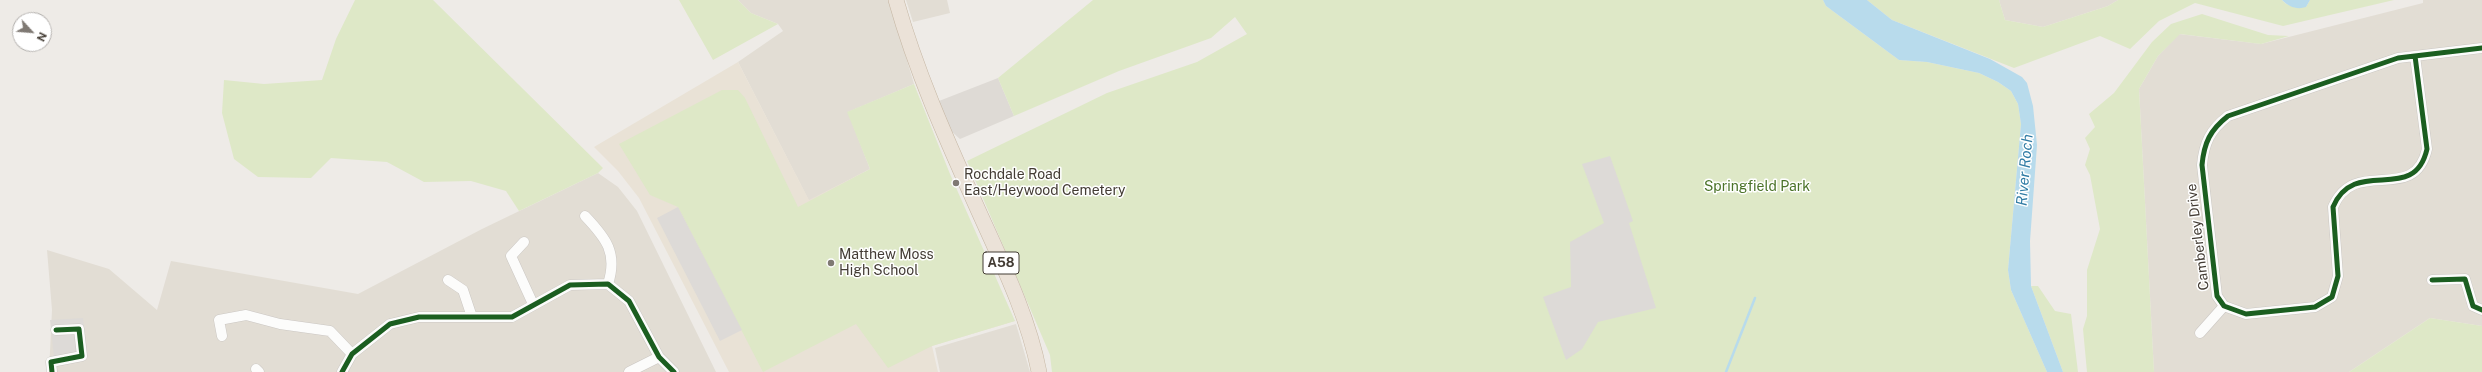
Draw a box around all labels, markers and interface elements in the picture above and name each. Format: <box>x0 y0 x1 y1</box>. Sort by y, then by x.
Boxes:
north arrow <box>12 12 52 52</box>
text: N <box>35 30 49 43</box>
water label: River Roch <box>2013 133 2037 207</box>
place label: Rochdale Road East/Heywood Cemetery <box>964 167 1126 200</box>
marker: Rochdale Road East/Heywood Cemetery <box>951 178 961 188</box>
park label: Springfield Park <box>1704 179 1810 195</box>
street label: Camberley Drive <box>2183 183 2213 291</box>
place label: Matthew Moss High School <box>839 247 934 280</box>
road number: A58 <box>983 252 1019 274</box>
marker: Matthew Moss High School <box>826 258 836 268</box>

